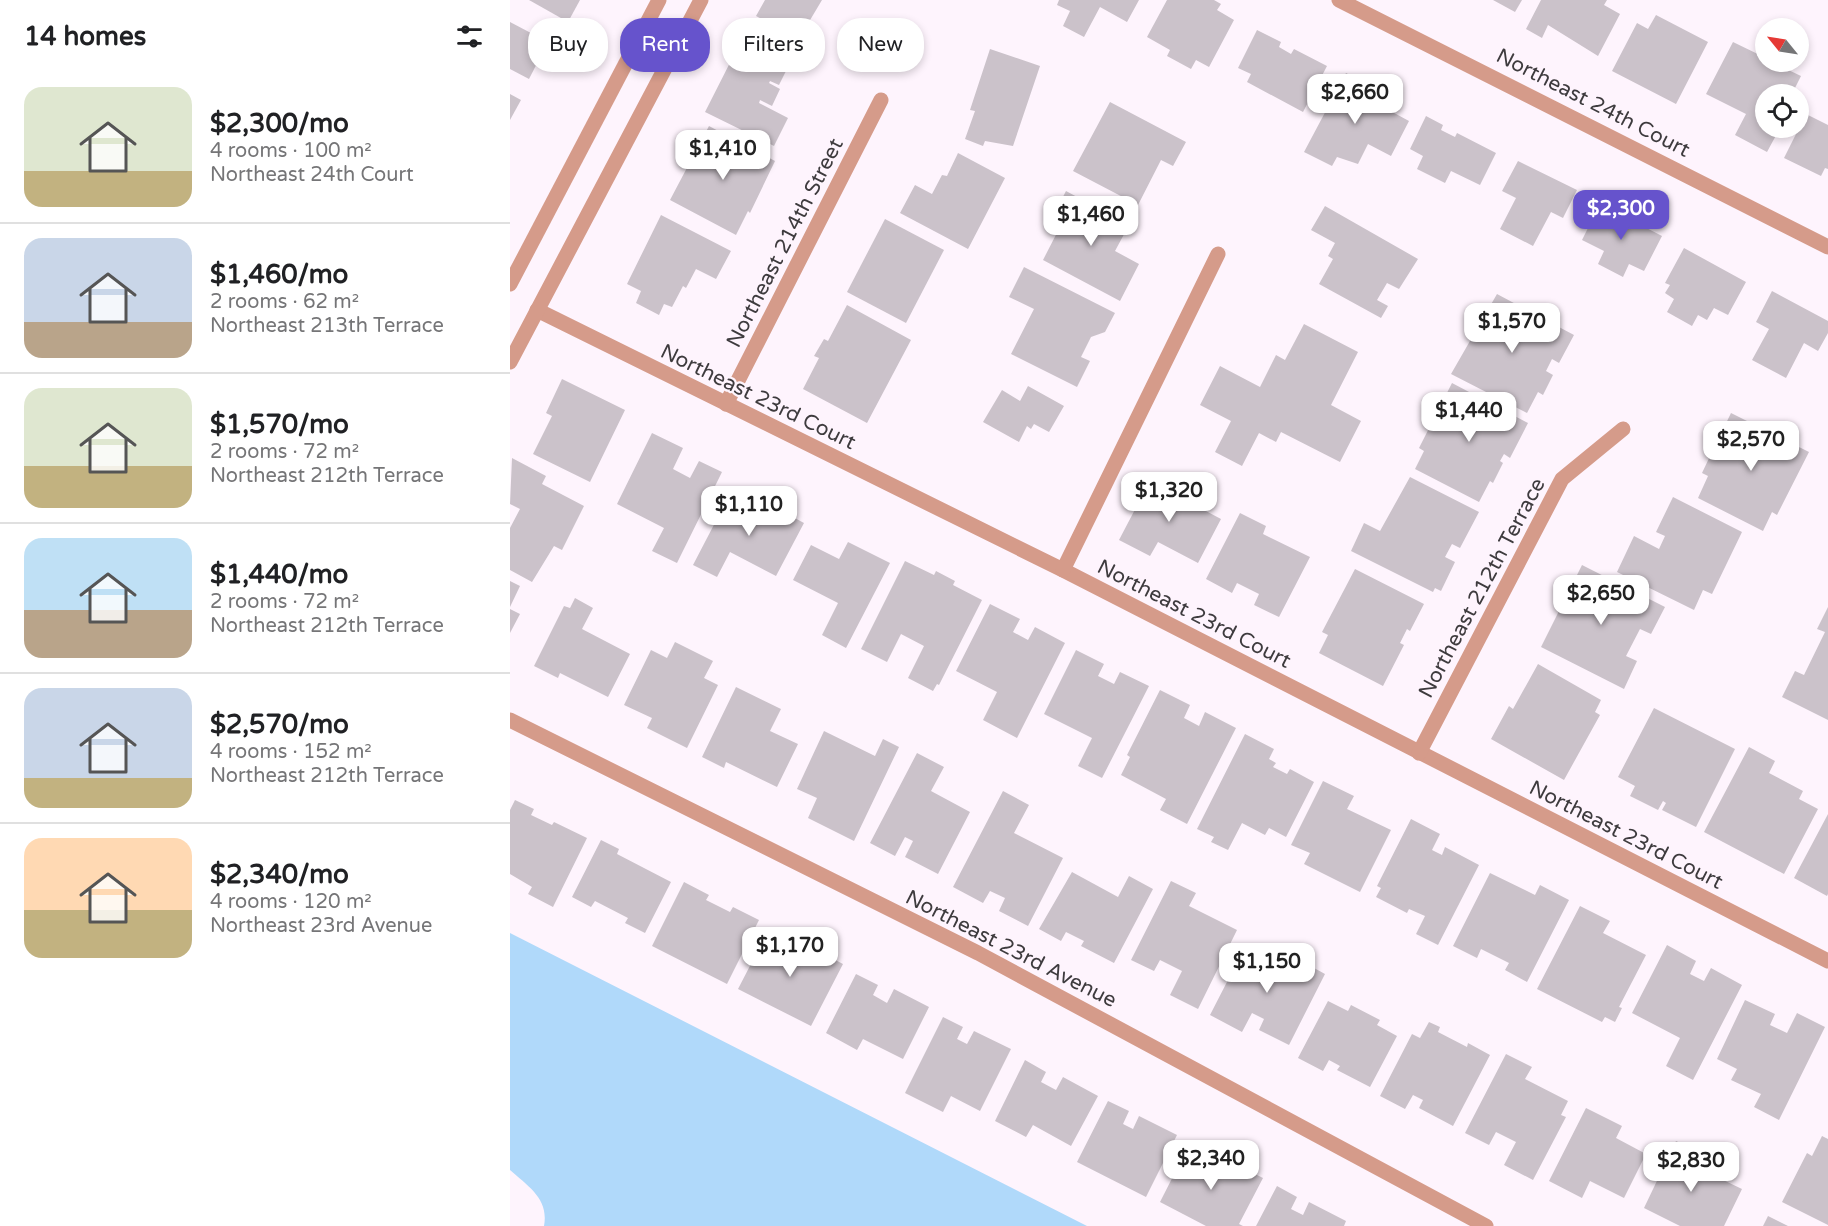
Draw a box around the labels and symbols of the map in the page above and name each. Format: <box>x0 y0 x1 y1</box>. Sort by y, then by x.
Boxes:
north arrow <box>1755 18 1809 72</box>
street label: Northeast 24th Court <box>1492 43 1694 163</box>
pin: $2,660 <box>1306 74 1404 125</box>
pin: $1,410 <box>674 130 772 181</box>
street label: Northeast 214th Street <box>721 134 849 352</box>
pin: $2,300 <box>1572 190 1670 241</box>
pin: $1,460 <box>1042 196 1140 247</box>
pin: $1,570 <box>1463 303 1561 354</box>
street label: Northeast 23rd Court <box>656 339 860 455</box>
pin: $1,440 <box>1420 392 1518 443</box>
pin: $2,570 <box>1702 421 1800 472</box>
pin: $1,320 <box>1120 472 1218 523</box>
street label: Northeast 212th Terrace <box>1413 474 1551 702</box>
pin: $1,110 <box>700 486 798 537</box>
street label: Northeast 23rd Court <box>1093 554 1295 674</box>
pin: $2,650 <box>1552 575 1650 626</box>
street label: Northeast 23rd Court <box>1525 775 1727 895</box>
street label: Northeast 23rd Avenue <box>901 885 1121 1013</box>
pin: $1,170 <box>741 927 839 978</box>
pin: $1,150 <box>1218 943 1316 994</box>
pin: $2,340 <box>1162 1140 1260 1191</box>
pin: $2,830 <box>1642 1142 1740 1193</box>

